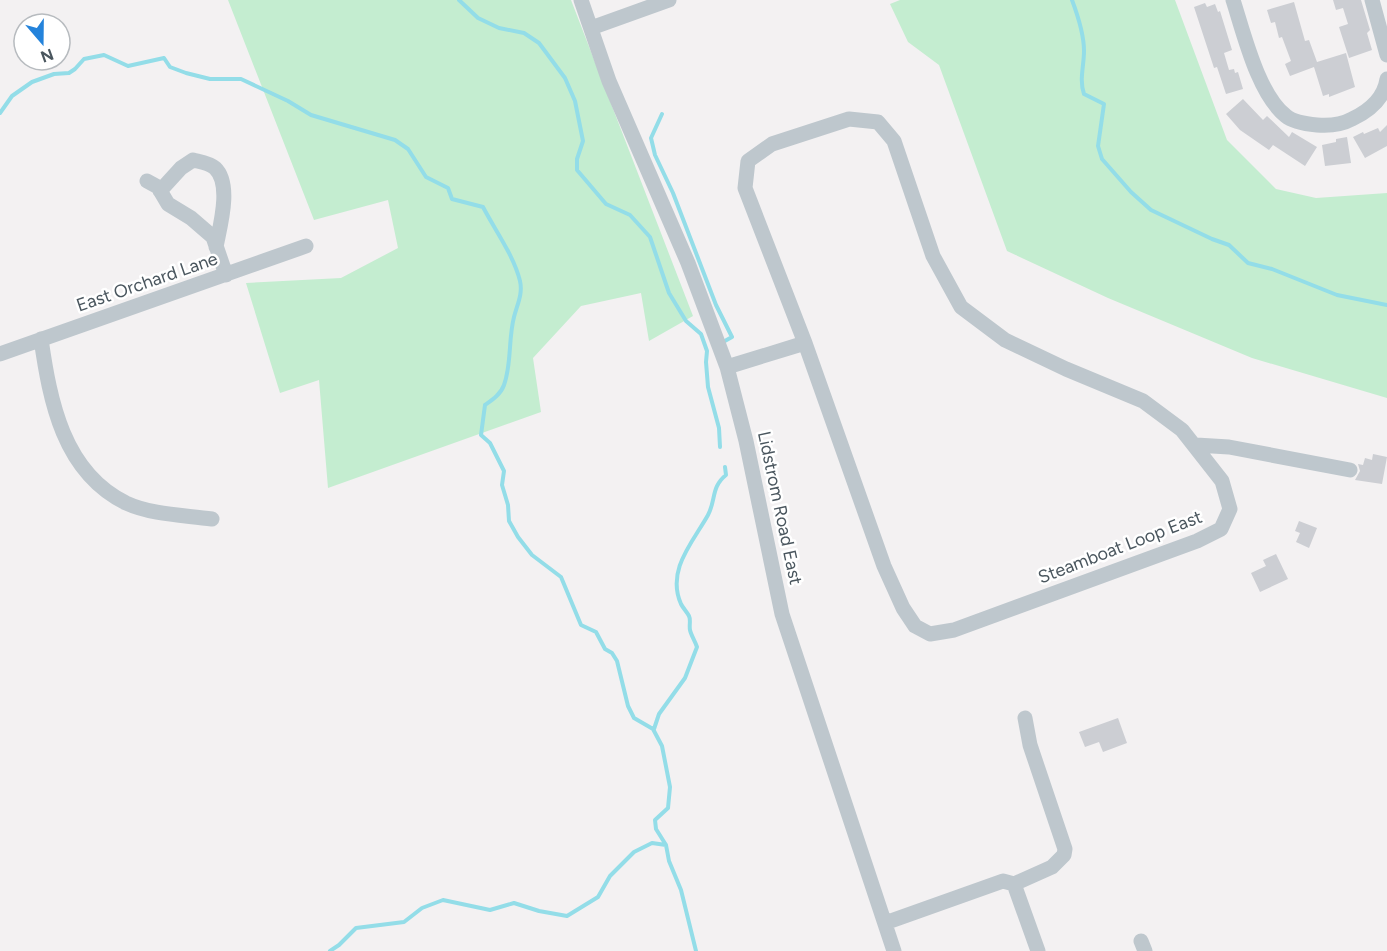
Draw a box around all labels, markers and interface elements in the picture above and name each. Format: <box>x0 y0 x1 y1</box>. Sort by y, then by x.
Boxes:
north arrow <box>12 12 72 72</box>
text: N <box>38 45 56 67</box>
street label: East Orchard Lane <box>73 247 221 316</box>
street label: Lidstrom Road East <box>753 429 807 587</box>
street label: Steamboat Loop East <box>1035 505 1205 588</box>

